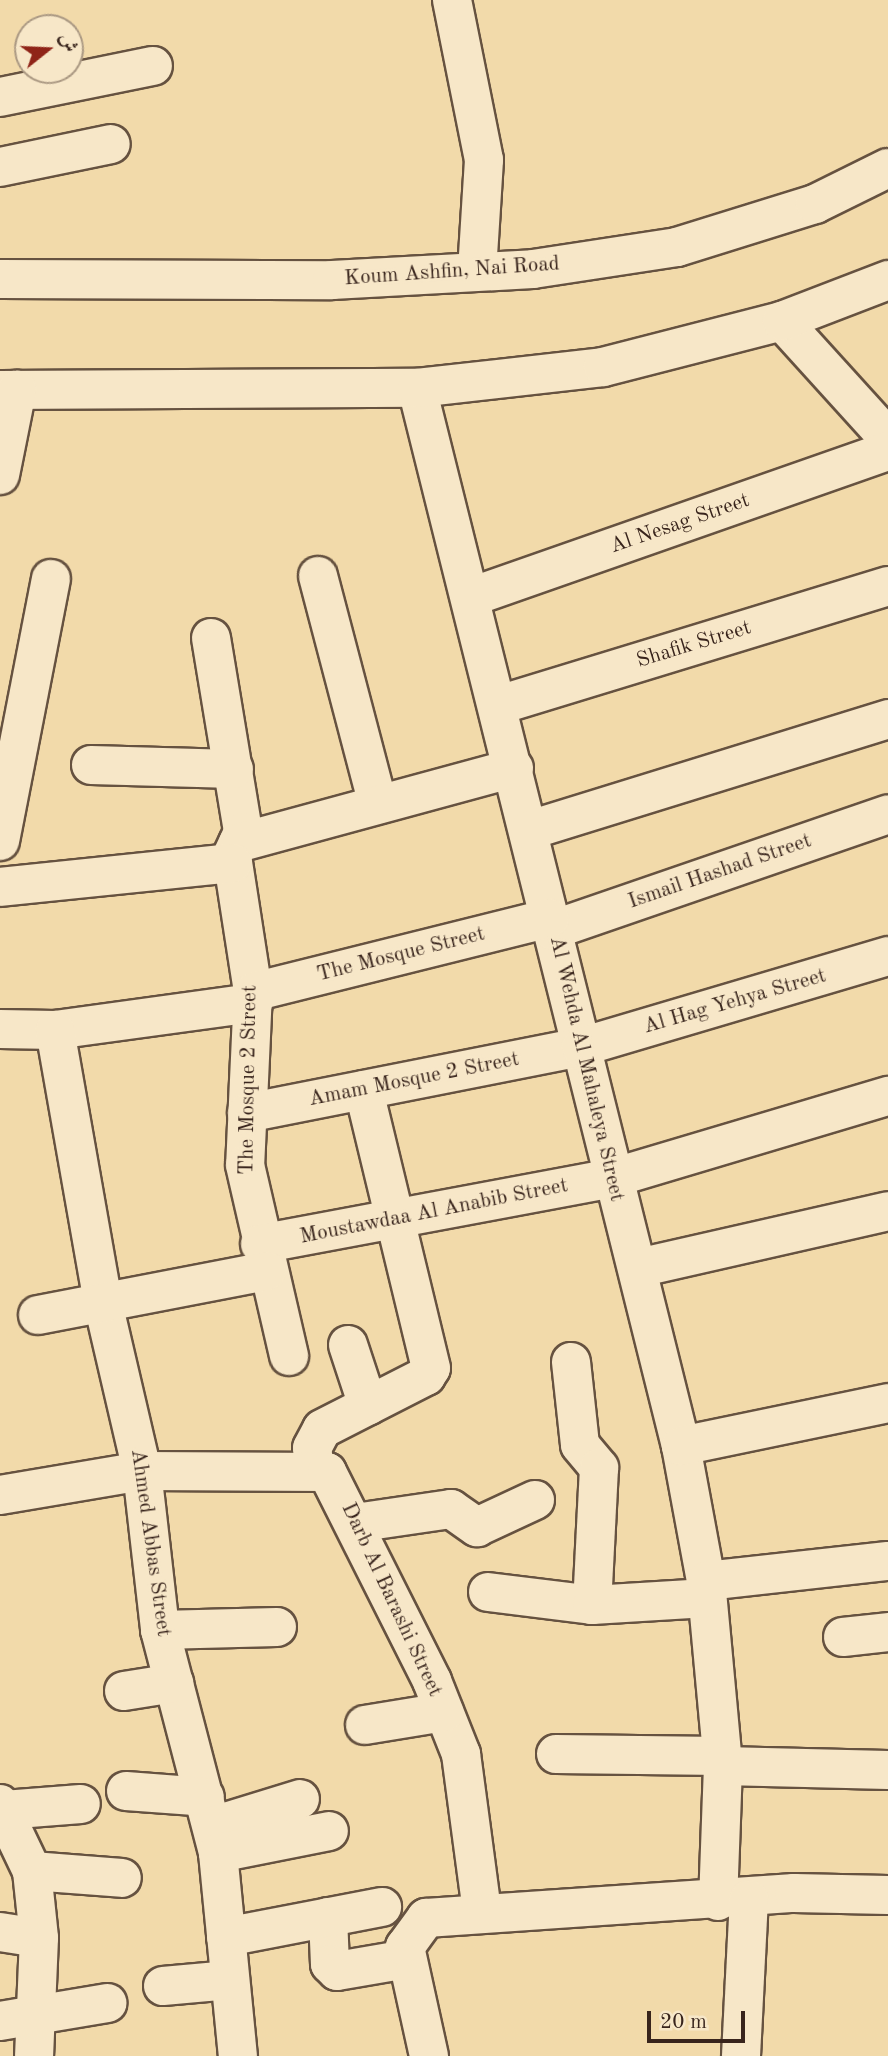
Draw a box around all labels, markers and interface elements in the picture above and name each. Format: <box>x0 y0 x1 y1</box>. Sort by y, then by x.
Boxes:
north arrow <box>14 14 84 84</box>
text: ش <box>56 31 79 55</box>
street label: Koum Ashfin, Nai Road <box>344 252 560 292</box>
street label: Al Nesag Street <box>607 488 753 560</box>
street label: Shafik Street <box>634 616 754 674</box>
street label: Ismail Hashad Street <box>625 829 815 915</box>
street label: The Mosque Street <box>314 922 488 988</box>
street label: Al Wehda Al Mahaleya Street <box>543 934 629 1204</box>
street label: Al Hag Yehya Street <box>641 964 829 1040</box>
street label: The Mosque 2 Street <box>235 985 263 1175</box>
street label: Amam Mosque 2 Street <box>307 1047 521 1113</box>
street label: Moustawdaa Al Anabib Street <box>298 1174 570 1250</box>
street label: Ahmed Abbas Street <box>124 1448 176 1638</box>
street label: Darb Al Barashi Street <box>335 1499 447 1701</box>
scale bar <box>650 1996 748 2040</box>
text: 20 m <box>660 2012 707 2033</box>

